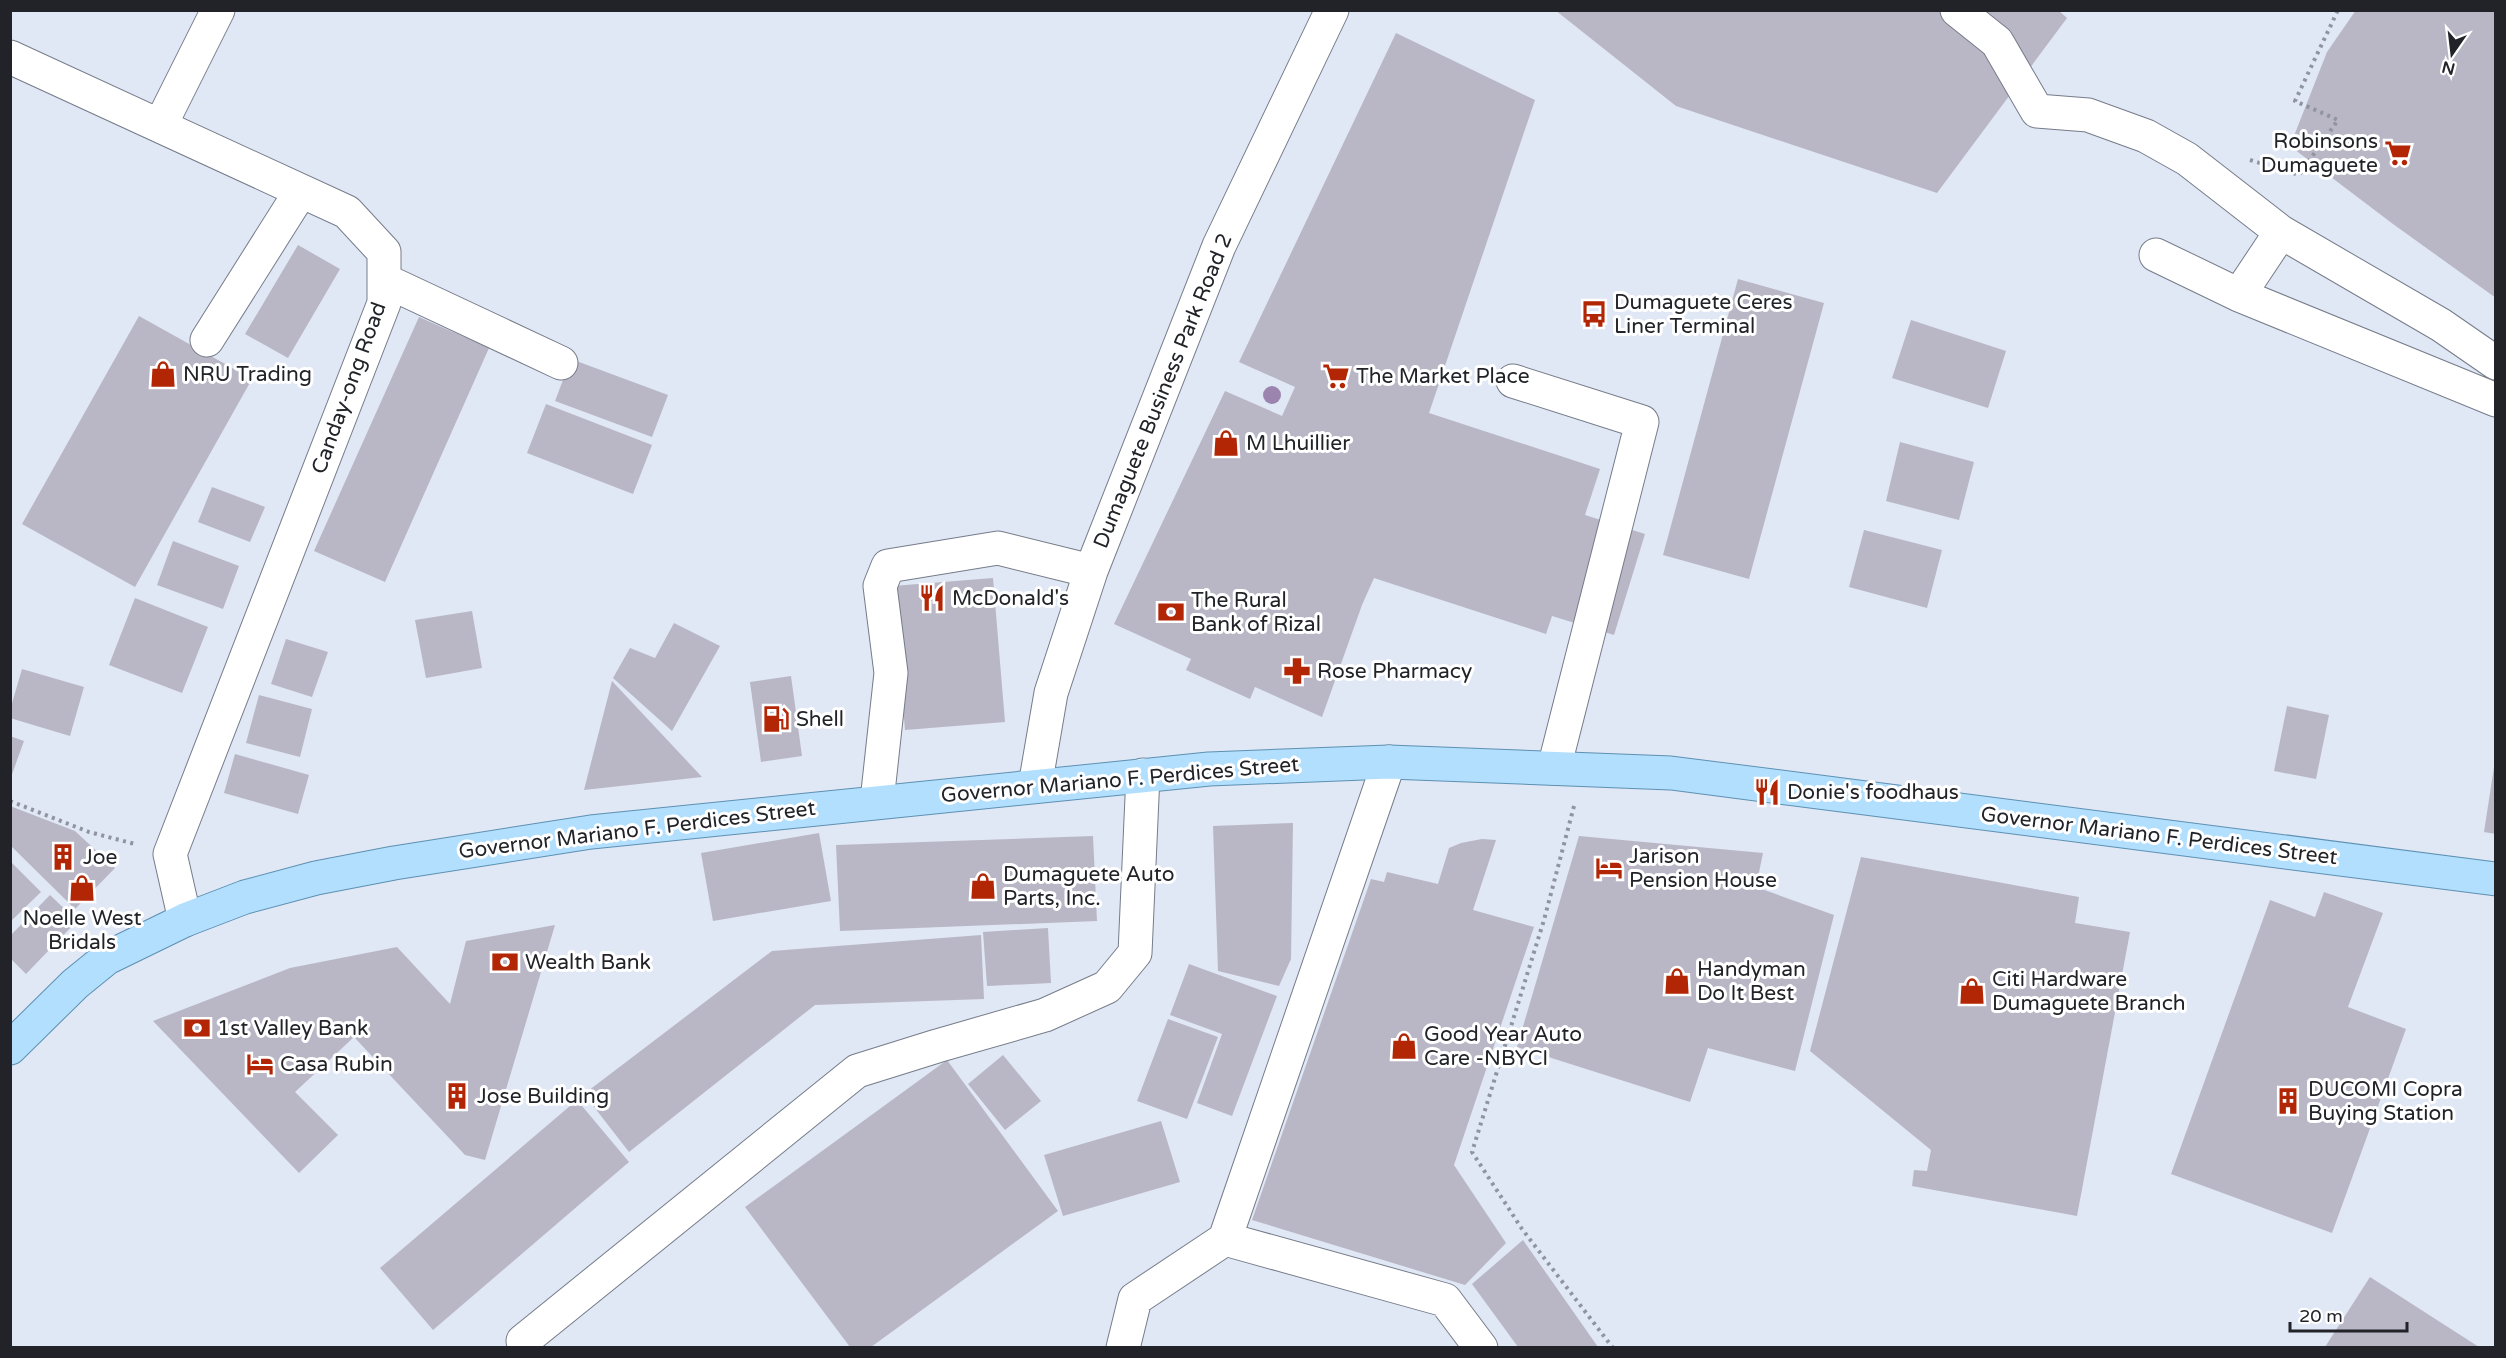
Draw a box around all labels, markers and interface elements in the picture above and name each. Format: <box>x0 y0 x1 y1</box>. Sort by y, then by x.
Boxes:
north arrow <box>2422 24 2482 84</box>
text: N <box>2440 56 2457 79</box>
place label: Robinsons Dumaguete <box>2261 129 2378 178</box>
supermarket icon: Robinsons Dumaguete <box>2383 138 2413 168</box>
street label: Dumaguete Business Park Road 2 <box>1088 230 1238 552</box>
place label: Dumaguete Ceres Liner Terminal <box>1614 290 1792 339</box>
street label: Canday-ong Road <box>306 299 392 477</box>
bus stop icon: Dumaguete Ceres Liner Terminal <box>1579 299 1609 329</box>
shop icon: NRU Trading <box>148 359 178 389</box>
supermarket icon: The Market Place <box>1321 361 1351 391</box>
place label: NRU Trading <box>183 362 312 387</box>
place label: The Market Place <box>1356 364 1530 389</box>
shop icon: M Lhuillier <box>1211 428 1241 458</box>
place label: M Lhuillier <box>1246 431 1350 456</box>
restaurant icon: McDonald's <box>917 583 947 613</box>
place label: McDonald's <box>952 586 1069 611</box>
place label: The Rural Bank of Rizal <box>1191 588 1321 637</box>
bank icon: The Rural Bank of Rizal <box>1156 597 1186 627</box>
pharmacy icon: Rose Pharmacy <box>1282 656 1312 686</box>
place label: Rose Pharmacy <box>1317 659 1472 684</box>
fuel station icon: Shell <box>761 704 791 734</box>
place label: Shell <box>796 707 844 732</box>
street label: Governor Mariano F. Perdices Street <box>940 752 1300 808</box>
restaurant icon: Donie's foodhaus <box>1752 777 1782 807</box>
place label: Donie's foodhaus <box>1787 780 1959 805</box>
street label: Governor Mariano F. Perdices Street <box>457 796 817 864</box>
street label: Governor Mariano F. Perdices Street <box>1979 802 2339 870</box>
building icon: Joe <box>48 842 78 872</box>
place label: Jarison Pension House <box>1629 844 1777 893</box>
place label: Joe <box>83 845 118 870</box>
hotel icon: Jarison Pension House <box>1594 853 1624 883</box>
place label: Dumaguete Auto Parts, Inc. <box>1003 862 1174 911</box>
shop icon: Dumaguete Auto Parts, Inc. <box>968 871 998 901</box>
shop icon: Noelle West Bridals <box>67 873 97 903</box>
place label: Noelle West Bridals <box>22 906 142 955</box>
bank icon: Wealth Bank <box>490 947 520 977</box>
place label: Wealth Bank <box>525 950 651 975</box>
place label: Handyman Do It Best <box>1697 957 1806 1006</box>
shop icon: Handyman Do It Best <box>1662 966 1692 996</box>
place label: Citi Hardware Dumaguete Branch <box>1992 967 2186 1016</box>
shop icon: Citi Hardware Dumaguete Branch <box>1957 976 1987 1006</box>
bank icon: 1st Valley Bank <box>182 1013 212 1043</box>
place label: 1st Valley Bank <box>217 1016 368 1041</box>
place label: Good Year Auto Care -NBYCI <box>1424 1022 1582 1071</box>
shop icon: Good Year Auto Care -NBYCI <box>1389 1031 1419 1061</box>
hotel icon: Casa Rubin <box>245 1049 275 1079</box>
place label: Casa Rubin <box>280 1052 393 1077</box>
place label: DUCOMI Copra Buying Station <box>2308 1077 2463 1126</box>
building icon: Jose Building <box>442 1081 472 1111</box>
place label: Jose Building <box>477 1084 609 1109</box>
building icon: DUCOMI Copra Buying Station <box>2273 1086 2303 1116</box>
scale bar <box>2290 1295 2407 1333</box>
text: 20 m <box>2299 1305 2343 1327</box>

